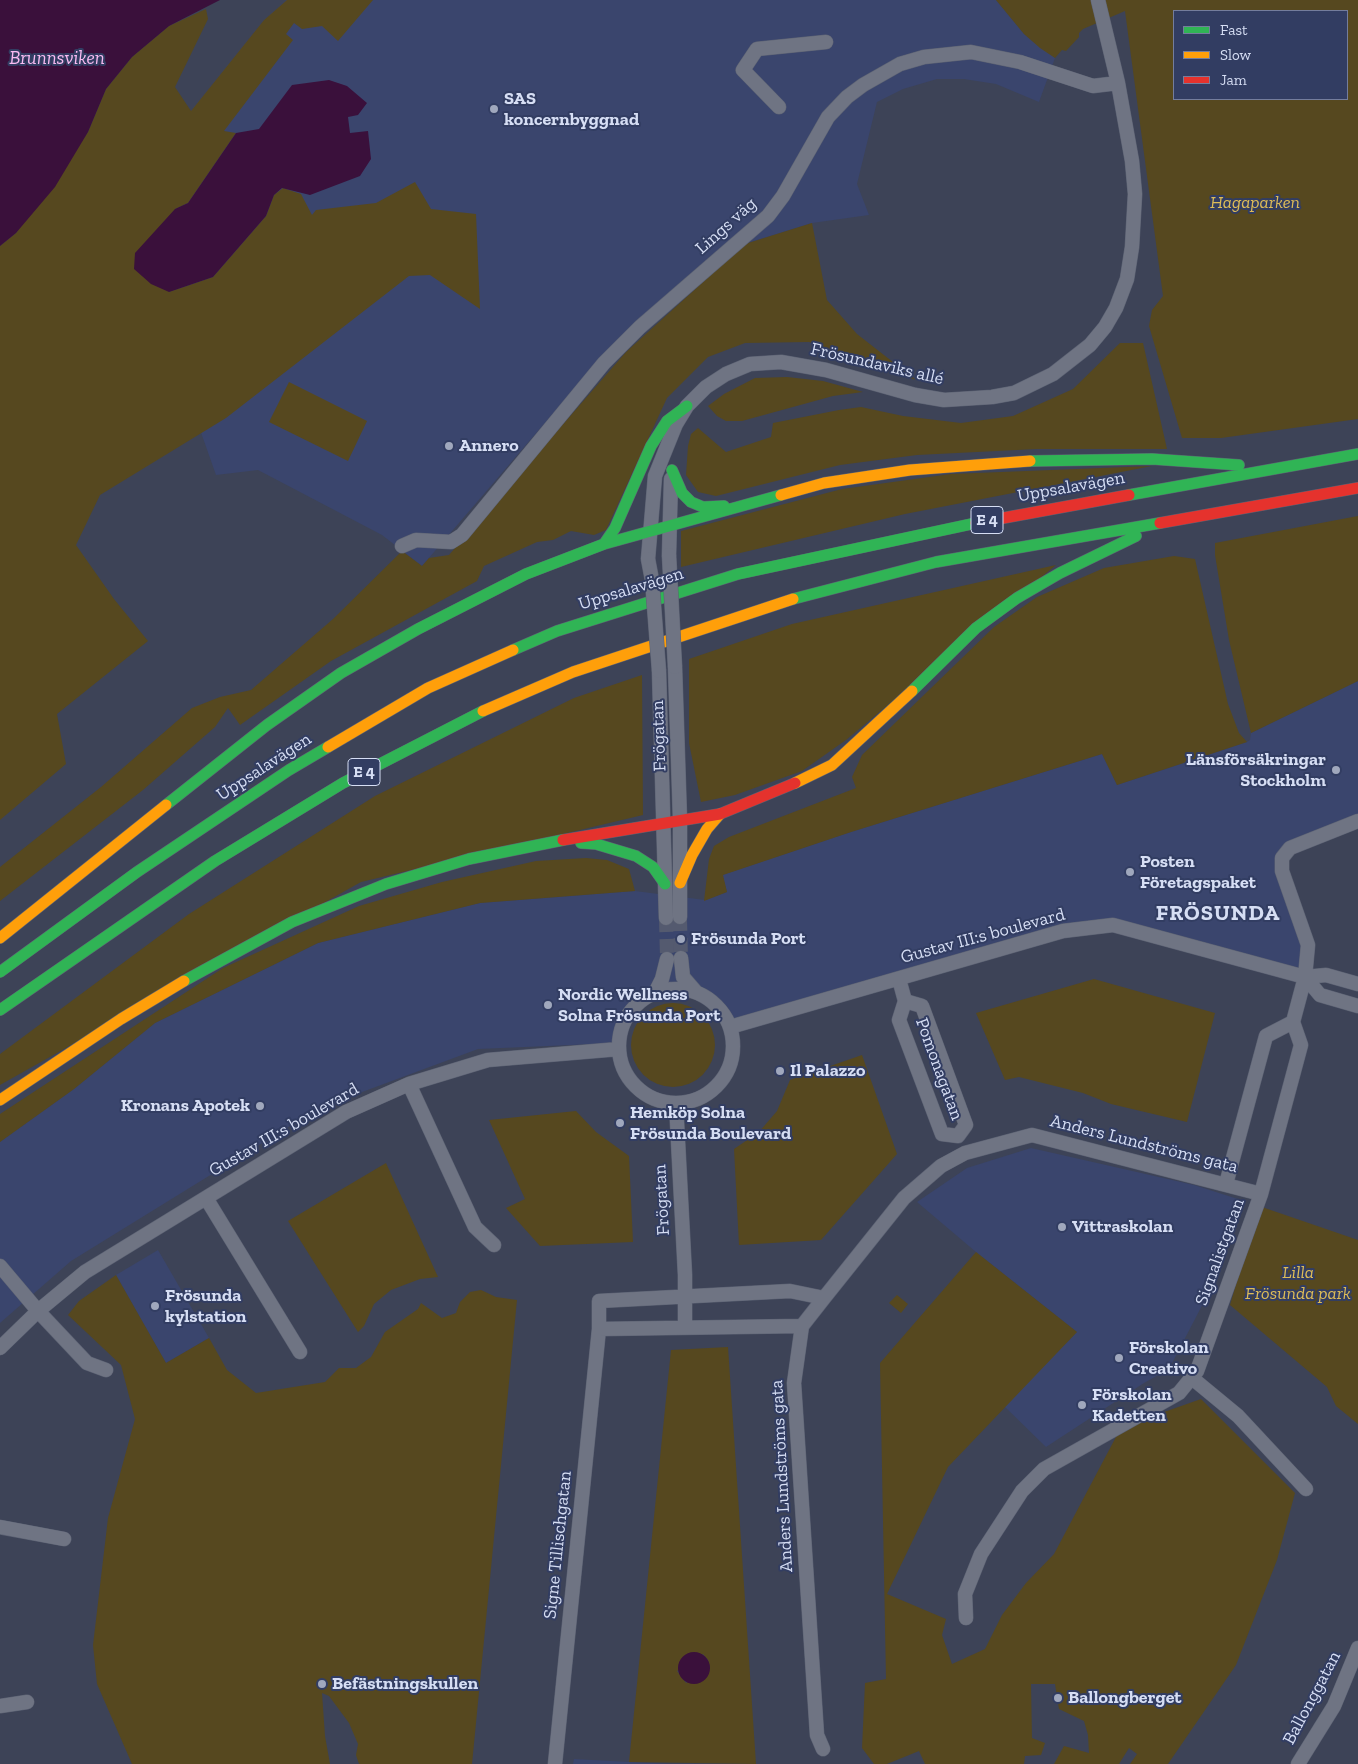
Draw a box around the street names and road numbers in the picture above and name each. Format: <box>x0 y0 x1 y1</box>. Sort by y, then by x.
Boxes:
street label: Lings väg <box>691 193 761 259</box>
street label: Frösundaviks allé <box>809 338 945 390</box>
street label: Uppsalavägen <box>1016 467 1126 507</box>
road number: E 4 <box>971 506 1003 534</box>
street label: Uppsalavägen <box>576 563 686 615</box>
street label: Frögatan <box>647 700 671 772</box>
street label: Uppsalavägen <box>213 728 315 806</box>
road number: E 4 <box>348 759 380 786</box>
street label: Gustav III:s boulevard <box>898 904 1068 968</box>
street label: Pomonagatan <box>911 1015 967 1123</box>
street label: Gustav III:s boulevard <box>205 1078 363 1182</box>
street label: Anders Lundströms gata <box>1048 1110 1240 1178</box>
street label: Frögatan <box>649 1164 675 1236</box>
street label: Signalistgatan <box>1191 1196 1249 1308</box>
street label: Anders Lundströms gata <box>766 1379 798 1573</box>
street label: Signe Tillischgatan <box>539 1470 577 1620</box>
street label: Ballonggatan <box>1278 1648 1346 1748</box>

